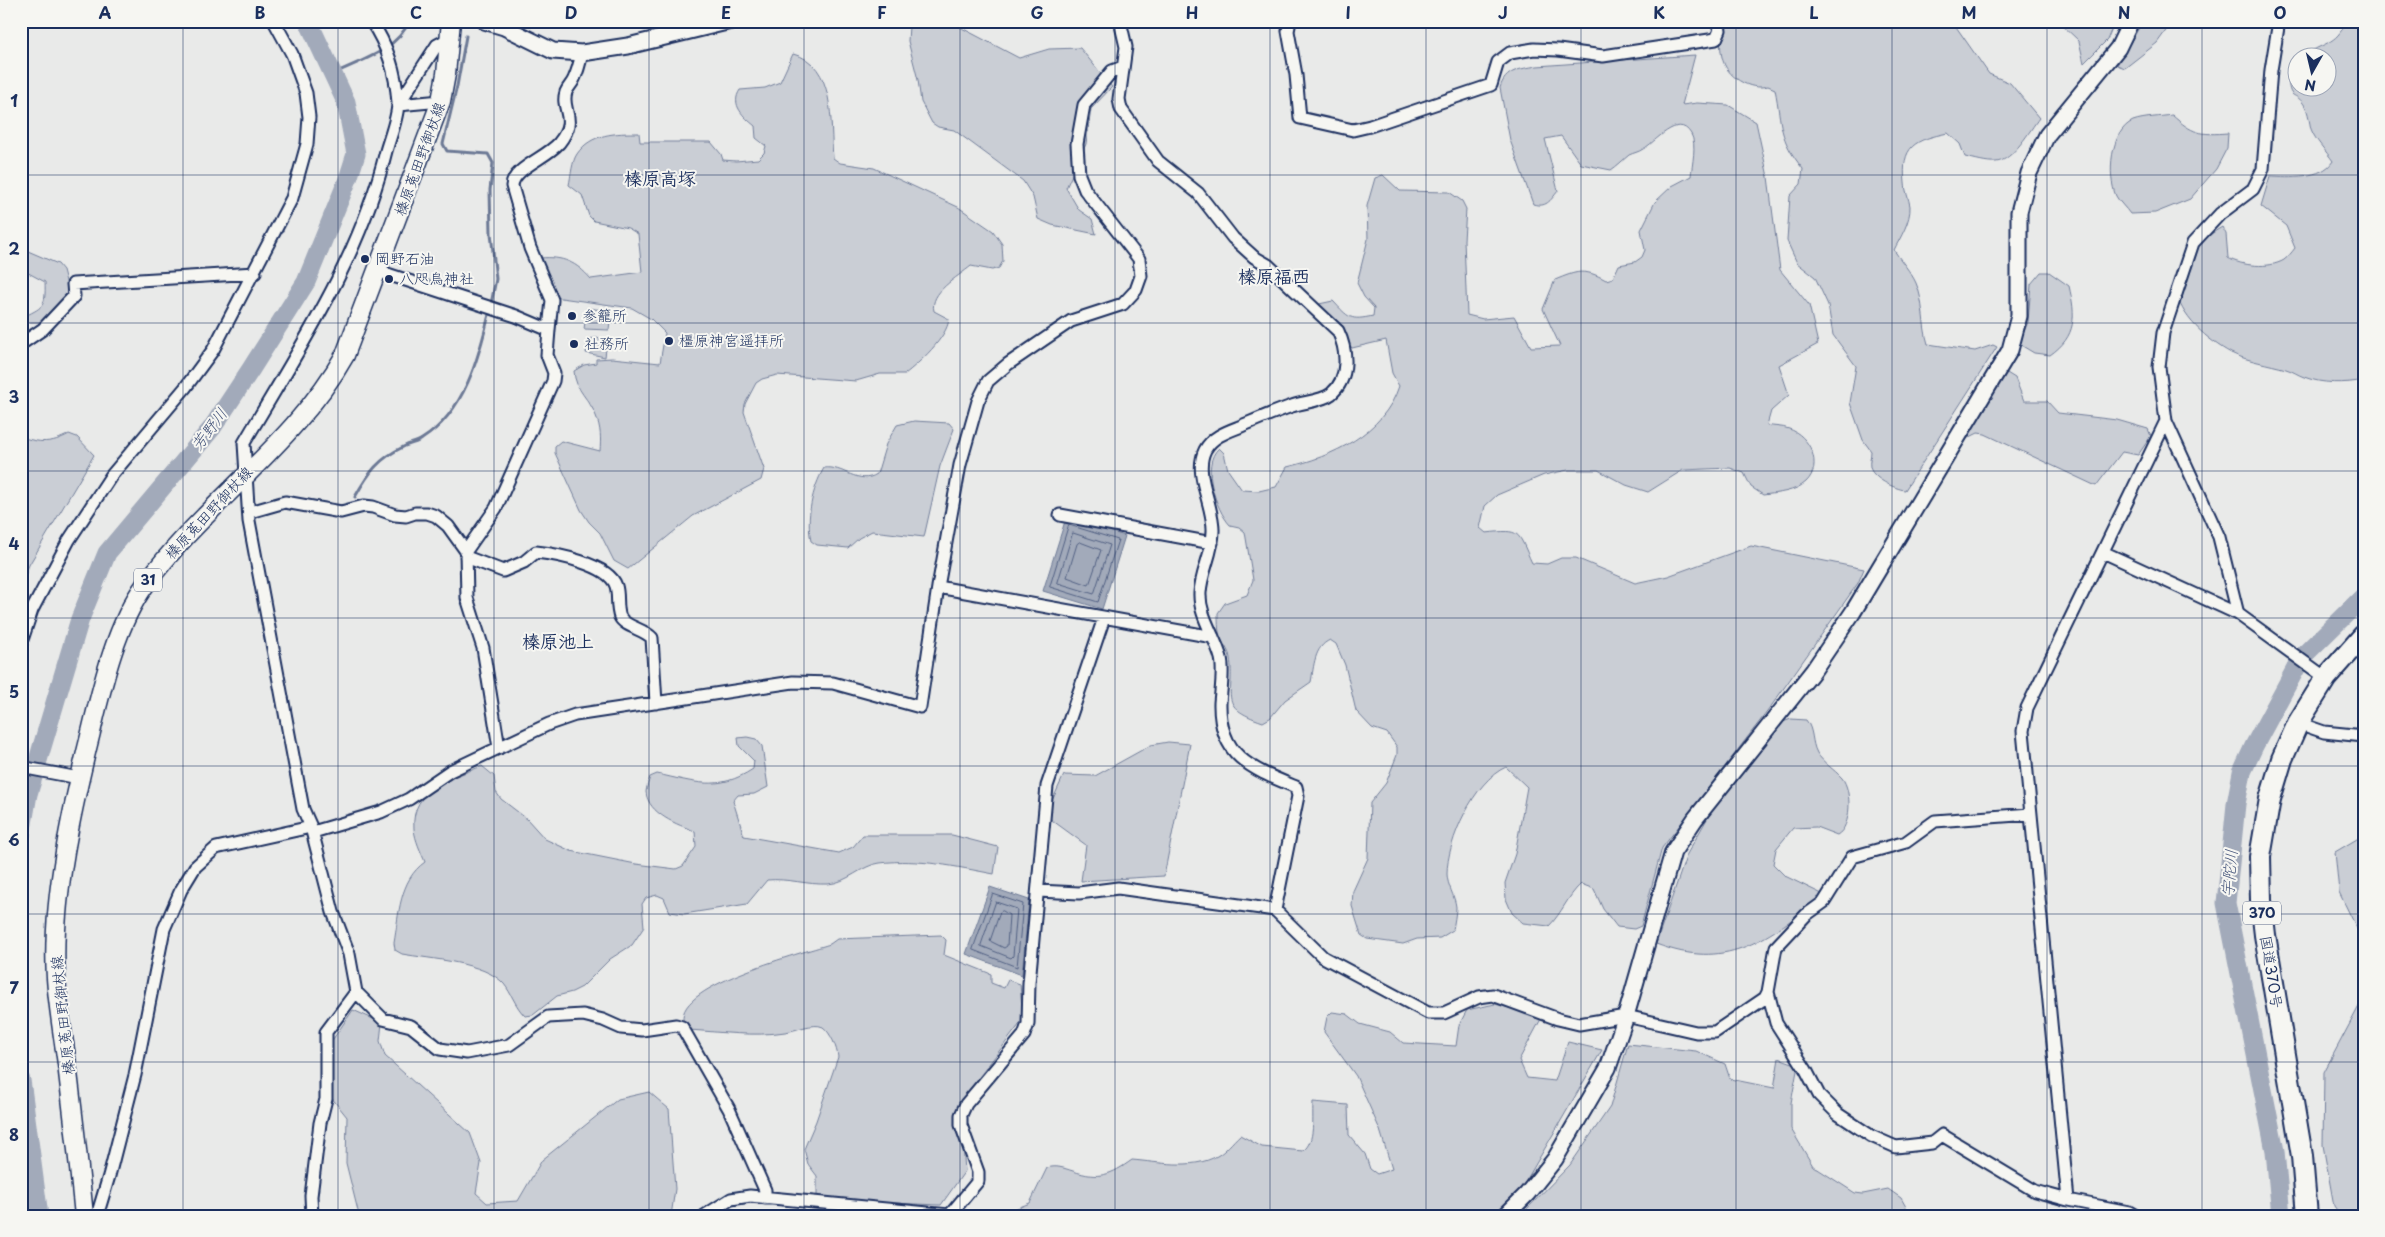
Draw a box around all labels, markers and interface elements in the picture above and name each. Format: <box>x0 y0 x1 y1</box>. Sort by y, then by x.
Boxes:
text: A <box>99 0 112 24</box>
text: B <box>255 0 266 24</box>
text: C <box>410 0 422 24</box>
text: D <box>565 0 577 24</box>
text: E <box>721 0 731 24</box>
text: F <box>877 0 887 24</box>
text: G <box>1030 0 1044 24</box>
text: H <box>1186 0 1198 24</box>
text: I <box>1345 0 1351 24</box>
text: J <box>1498 0 1508 24</box>
text: K <box>1653 0 1665 24</box>
text: L <box>1809 0 1819 24</box>
text: M <box>1961 0 1977 24</box>
text: N <box>2118 0 2130 24</box>
text: O <box>2274 0 2287 24</box>
north arrow <box>2288 48 2338 98</box>
text: N <box>2303 74 2317 97</box>
text: 1 <box>10 88 18 112</box>
street label: 榛原菟田野御杖線 <box>387 98 450 219</box>
district label: 榛原高塚 <box>624 164 696 191</box>
text: 2 <box>8 236 20 260</box>
place label: 岡野石油 <box>375 246 435 269</box>
marker: 岡野石油 <box>359 253 371 265</box>
district label: 榛原福西 <box>1238 262 1310 289</box>
place label: 八咫烏神社 <box>399 266 474 289</box>
marker: 八咫烏神社 <box>383 273 395 285</box>
place label: 参籠所 <box>582 303 627 326</box>
marker: 参籠所 <box>566 310 578 322</box>
place label: 橿原神宮遥拝所 <box>679 328 784 351</box>
place label: 社務所 <box>584 331 629 354</box>
marker: 橿原神宮遥拝所 <box>663 335 675 347</box>
marker: 社務所 <box>568 338 580 350</box>
text: 3 <box>9 384 19 408</box>
water label: 芳野川 <box>184 402 232 455</box>
street label: 榛原菟田野御杖線 <box>159 460 257 564</box>
text: 4 <box>9 531 20 555</box>
road number: 31 <box>134 568 162 592</box>
district label: 榛原池上 <box>522 627 594 654</box>
text: 5 <box>9 679 19 703</box>
text: 6 <box>8 827 20 851</box>
water label: 宇陀川 <box>2214 848 2242 898</box>
road number: 370 <box>2243 901 2281 924</box>
street label: 国道370号 <box>2255 934 2290 1010</box>
street label: 榛原菟田野御杖線 <box>44 954 79 1076</box>
text: 7 <box>9 975 19 999</box>
text: 8 <box>9 1122 19 1146</box>

